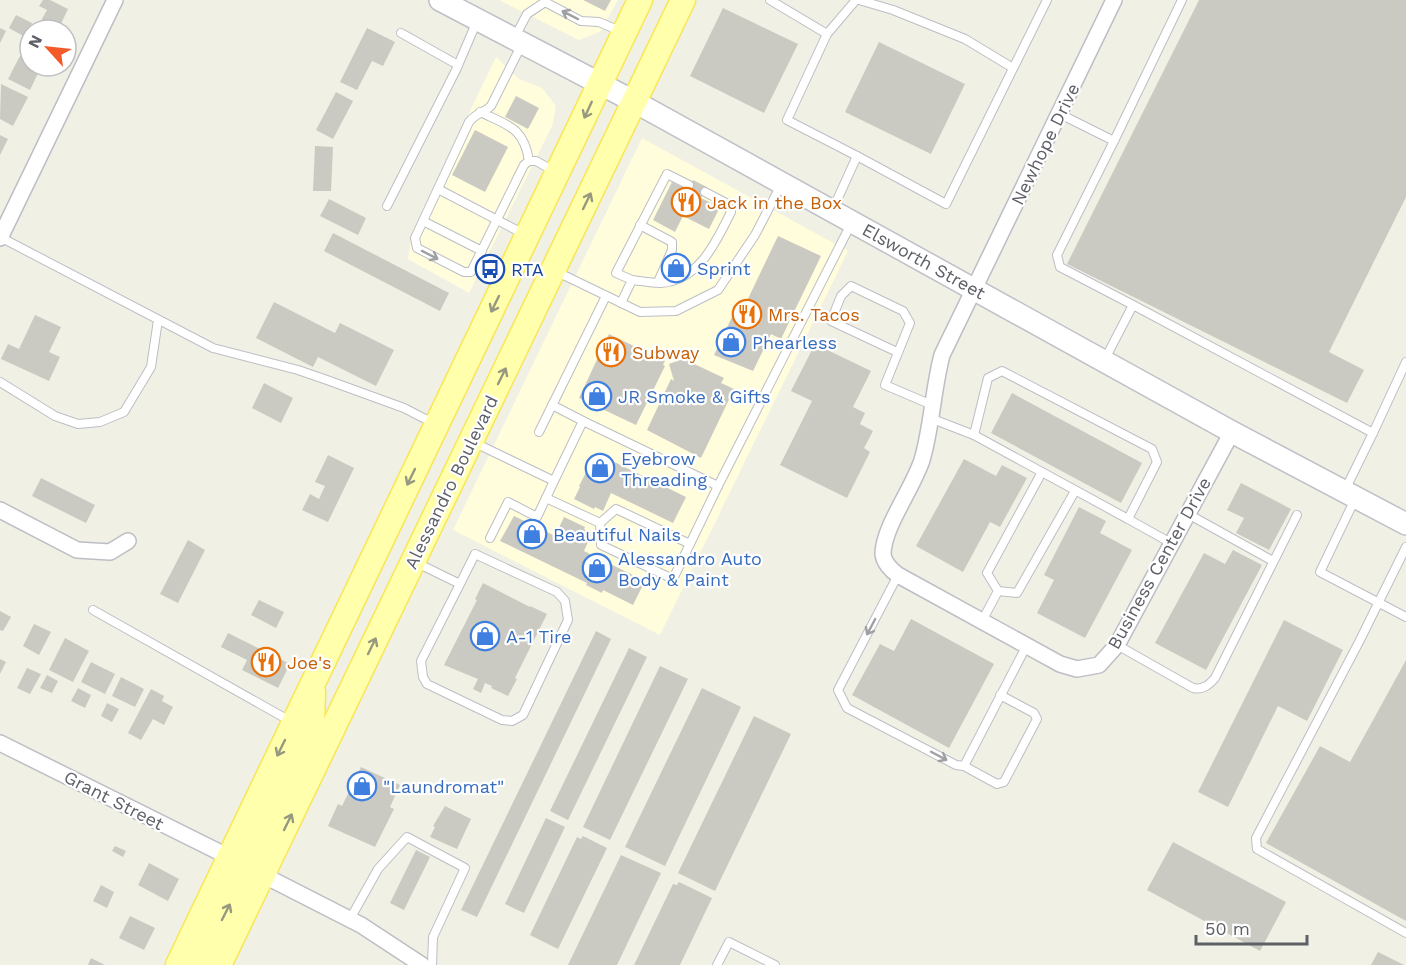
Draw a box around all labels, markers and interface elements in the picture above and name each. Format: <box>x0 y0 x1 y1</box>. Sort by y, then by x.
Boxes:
one-way arrow <box>561 9 579 20</box>
north arrow <box>18 18 78 78</box>
text: N <box>24 32 46 51</box>
street label: Newhope Drive <box>1006 80 1084 208</box>
one-way arrow <box>582 100 594 118</box>
restaurant icon: Jack in the Box <box>670 186 702 218</box>
one-way arrow <box>582 192 594 210</box>
place label: Jack in the Box <box>707 192 842 213</box>
street label: Elsworth Street <box>859 219 990 304</box>
one-way arrow <box>421 250 439 261</box>
shop icon: Sprint <box>660 252 692 284</box>
bus stop icon: RTA <box>474 253 506 285</box>
place label: Sprint <box>697 258 751 279</box>
place label: RTA <box>511 259 544 280</box>
one-way arrow <box>488 295 500 313</box>
restaurant icon: Mrs. Tacos <box>731 298 763 330</box>
place label: Mrs. Tacos <box>768 304 860 325</box>
shop icon: Phearless <box>715 326 747 358</box>
place label: Phearless <box>752 332 837 353</box>
restaurant icon: Subway <box>595 336 627 368</box>
place label: Subway <box>632 342 700 363</box>
one-way arrow <box>497 368 509 386</box>
shop icon: JR Smoke & Gifts <box>581 380 613 412</box>
place label: JR Smoke & Gifts <box>618 386 770 407</box>
street label: Alessandro Boulevard <box>400 392 502 572</box>
place label: Eyebrow Threading <box>621 448 707 490</box>
shop icon: Eyebrow Threading <box>584 452 616 484</box>
one-way arrow <box>405 468 417 486</box>
street label: Business Center Drive <box>1103 473 1215 653</box>
shop icon: Beautiful Nails <box>516 518 548 550</box>
place label: Beautiful Nails <box>553 524 681 545</box>
place label: Alessandro Auto Body & Paint <box>618 548 762 590</box>
shop icon: Alessandro Auto Body & Paint <box>581 552 613 584</box>
one-way arrow <box>865 618 877 635</box>
shop icon: A-1 Tire <box>469 620 501 652</box>
place label: A-1 Tire <box>506 626 571 647</box>
one-way arrow <box>367 638 379 656</box>
restaurant icon: Joe's <box>250 646 282 678</box>
place label: Joe's <box>287 652 331 673</box>
one-way arrow <box>275 738 287 756</box>
one-way arrow <box>930 750 947 762</box>
street label: Grant Street <box>61 766 168 834</box>
shop icon: "Laundromat" <box>346 770 378 802</box>
place label: "Laundromat" <box>383 776 504 797</box>
one-way arrow <box>283 814 295 832</box>
one-way arrow <box>220 904 232 921</box>
scale bar <box>1196 908 1307 946</box>
text: 50 m <box>1205 918 1250 939</box>

